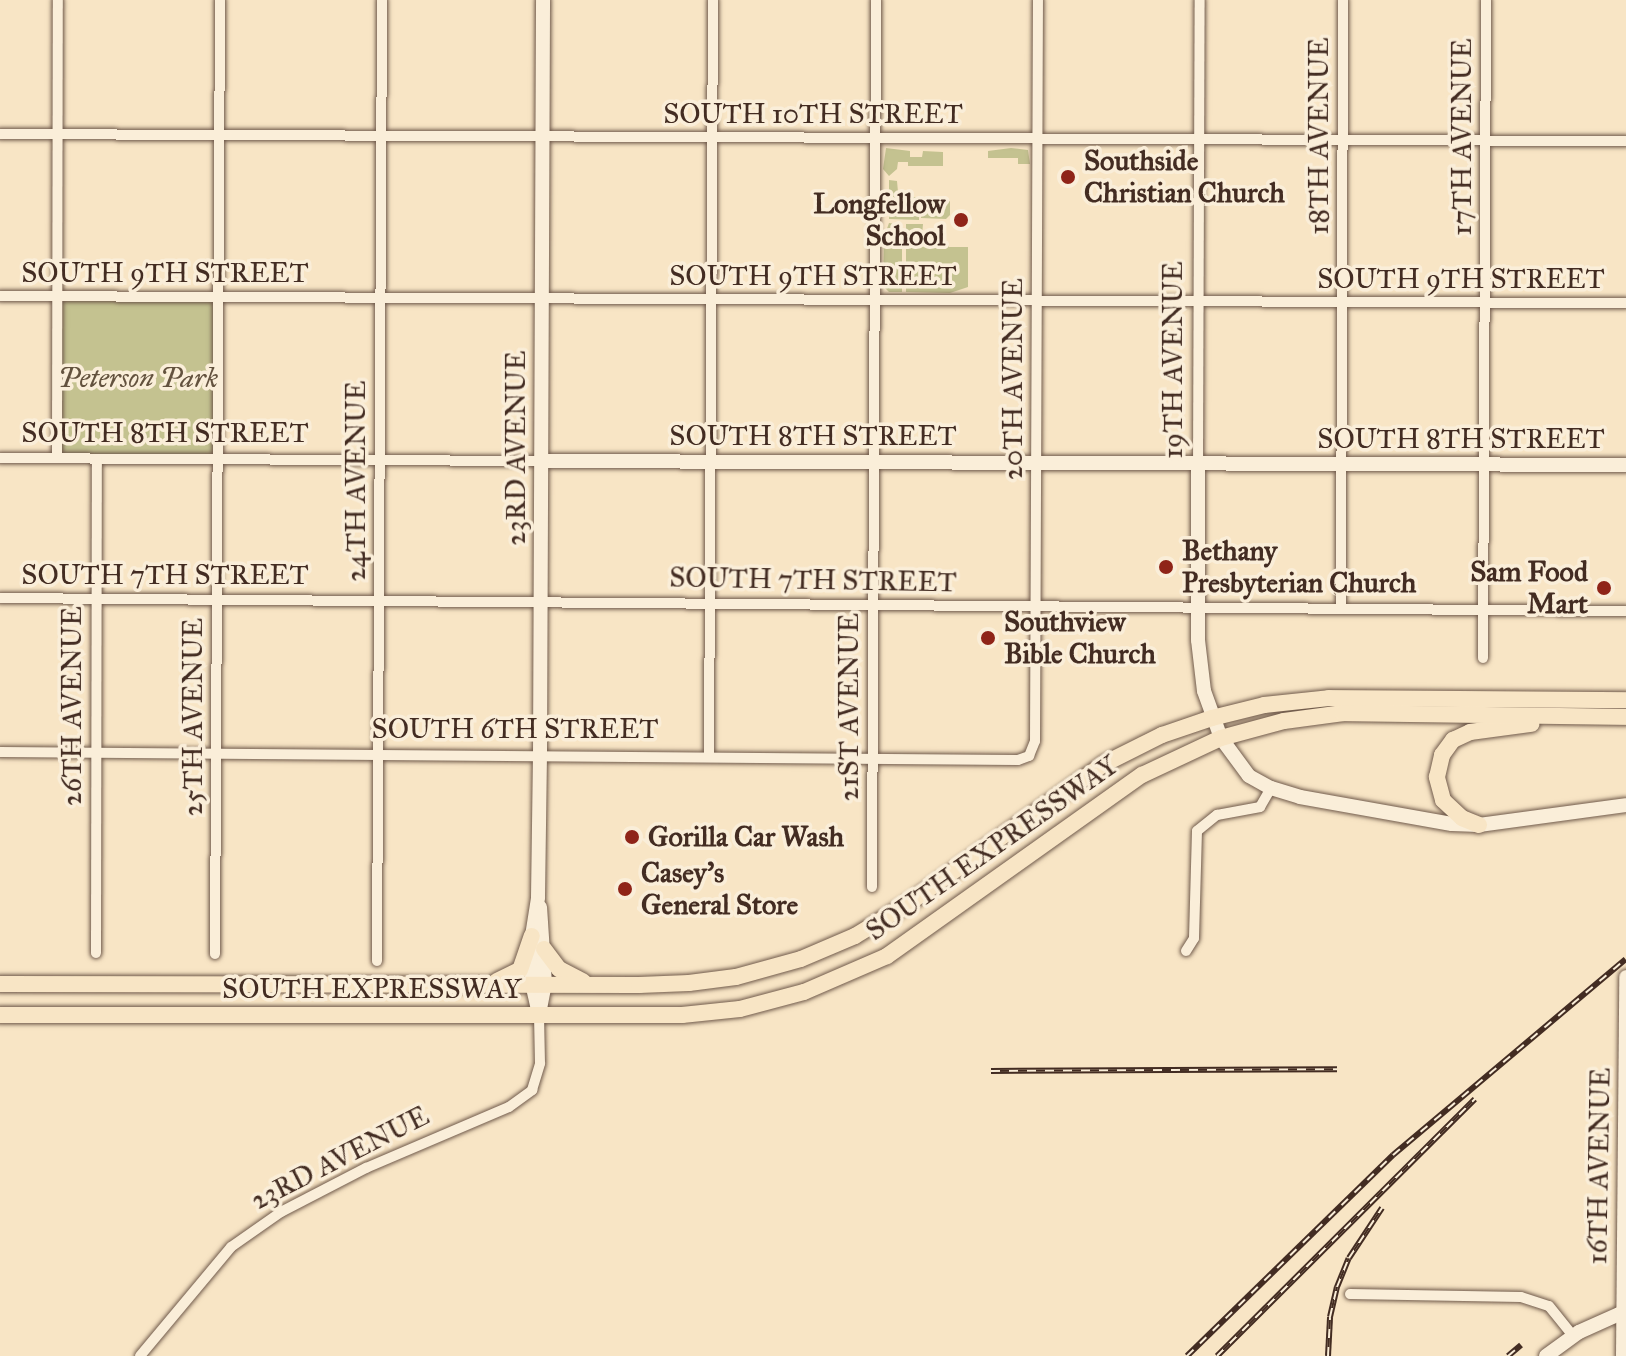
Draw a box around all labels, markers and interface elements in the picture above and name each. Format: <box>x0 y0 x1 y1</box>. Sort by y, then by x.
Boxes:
street label: 18TH AVENUE <box>1302 37 1336 235</box>
street label: 17TH AVENUE <box>1445 38 1479 236</box>
street label: SOUTH 10TH STREET <box>663 97 963 131</box>
place label: Southside Christian Church <box>1084 144 1285 210</box>
marker: Southside Christian Church <box>1059 168 1077 186</box>
place label: Longfellow School <box>813 187 945 253</box>
marker: Longfellow School <box>952 211 970 229</box>
street label: SOUTH 9TH STREET <box>21 256 309 290</box>
street label: SOUTH 9TH STREET <box>669 259 957 293</box>
street label: 19TH AVENUE <box>1156 261 1190 459</box>
street label: SOUTH 9TH STREET <box>1317 262 1605 296</box>
street label: 20TH AVENUE <box>996 278 1030 480</box>
street label: 23RD AVENUE <box>499 350 533 546</box>
park label: Peterson Park <box>58 361 218 395</box>
street label: 24TH AVENUE <box>339 380 373 582</box>
street label: SOUTH 8TH STREET <box>21 416 309 450</box>
street label: SOUTH 8TH STREET <box>669 419 957 453</box>
street label: SOUTH 8TH STREET <box>1317 422 1605 456</box>
place label: Bethany Presbyterian Church <box>1182 534 1416 600</box>
place label: Sam Food Mart <box>1470 555 1588 621</box>
street label: SOUTH 7TH STREET <box>21 558 309 592</box>
marker: Bethany Presbyterian Church <box>1157 558 1175 576</box>
street label: SOUTH 7TH STREET <box>669 561 957 599</box>
marker: Sam Food Mart <box>1595 579 1613 597</box>
place label: Southview Bible Church <box>1004 605 1156 671</box>
street label: 26TH AVENUE <box>55 606 89 806</box>
street label: 21ST AVENUE <box>832 613 866 801</box>
street label: 25TH AVENUE <box>176 618 210 816</box>
marker: Southview Bible Church <box>979 629 997 647</box>
street label: SOUTH 6TH STREET <box>372 712 658 746</box>
street label: SOUTH EXPRESSWAY <box>860 748 1124 948</box>
place label: Gorilla Car Wash <box>648 820 844 854</box>
marker: Gorilla Car Wash <box>623 828 641 846</box>
place label: Casey's General Store <box>641 856 798 922</box>
marker: Casey's General Store <box>616 880 634 898</box>
street label: SOUTH EXPRESSWAY <box>222 972 522 1006</box>
street label: 16TH AVENUE <box>1580 1067 1618 1265</box>
street label: 23RD AVENUE <box>245 1099 435 1217</box>

